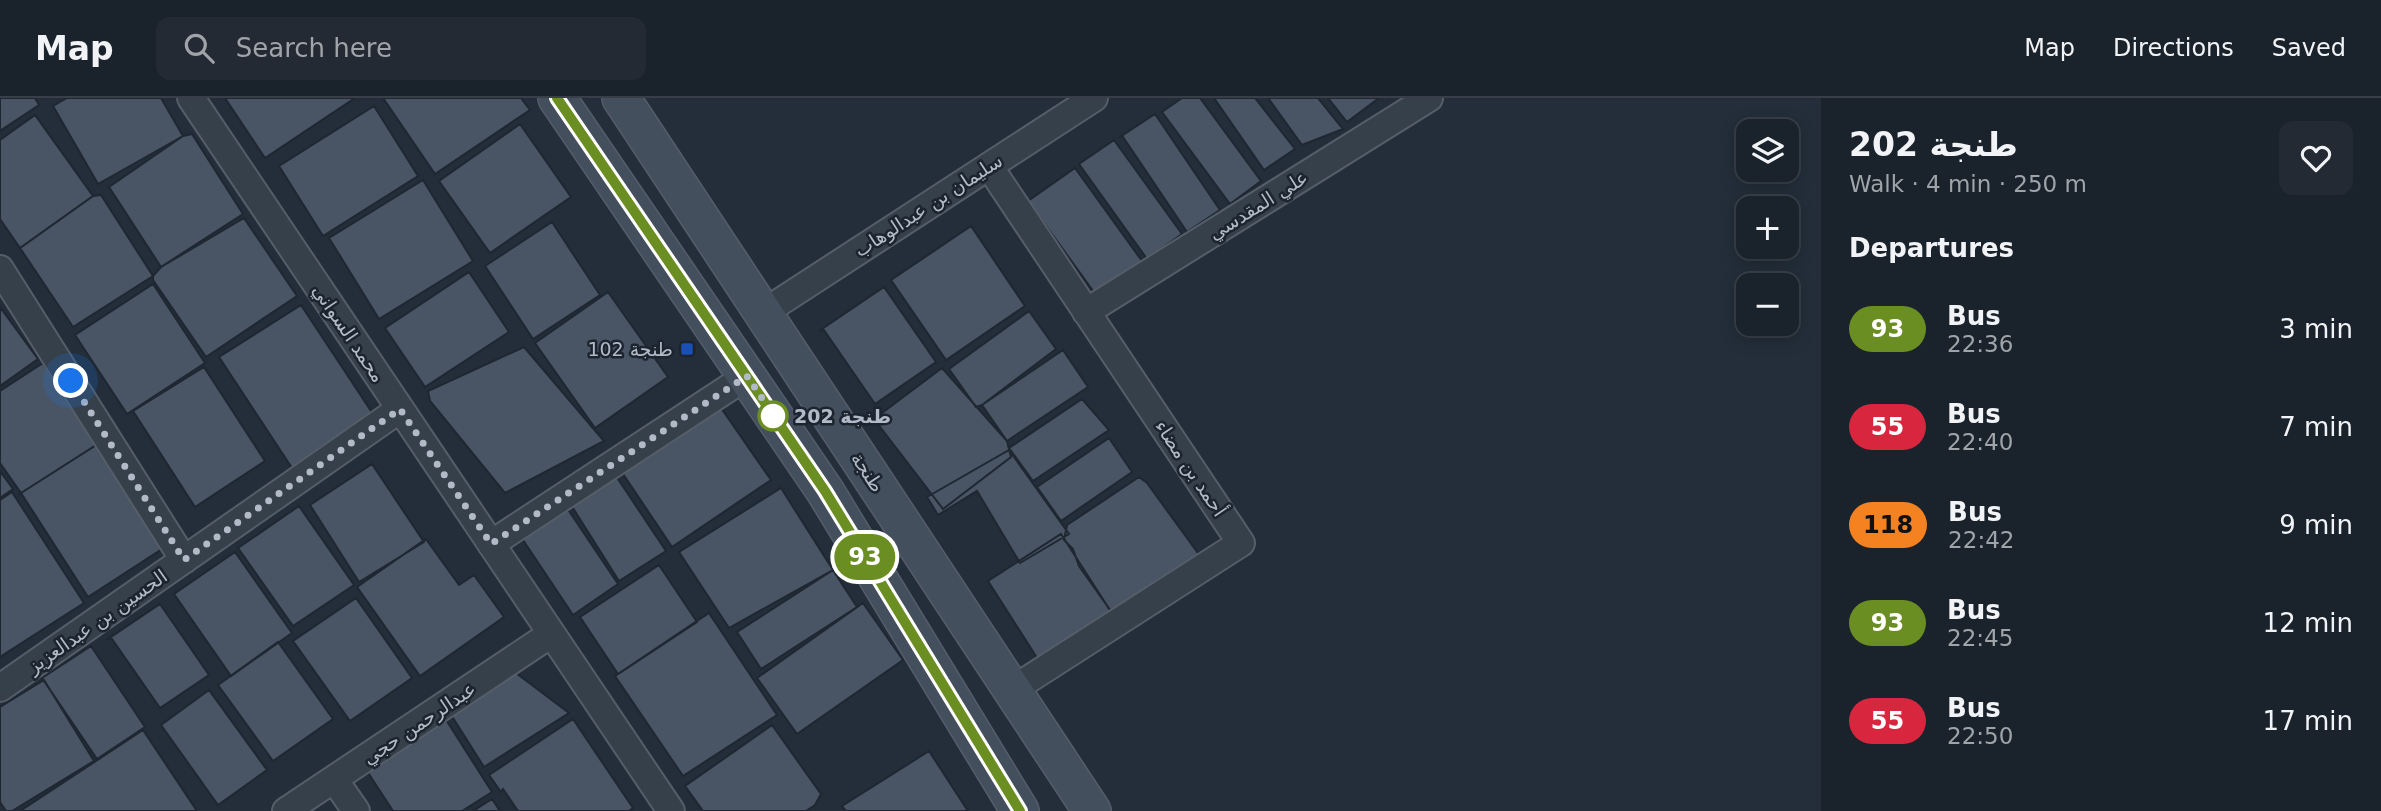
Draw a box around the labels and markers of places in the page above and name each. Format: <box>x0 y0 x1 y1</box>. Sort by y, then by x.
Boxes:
place label: طنجة 102 <box>587 338 673 360</box>
marker: طنجة 102 <box>679 341 695 357</box>
marker: طنجة 202 <box>758 401 788 431</box>
place label: طنجة 202 <box>794 405 891 427</box>

